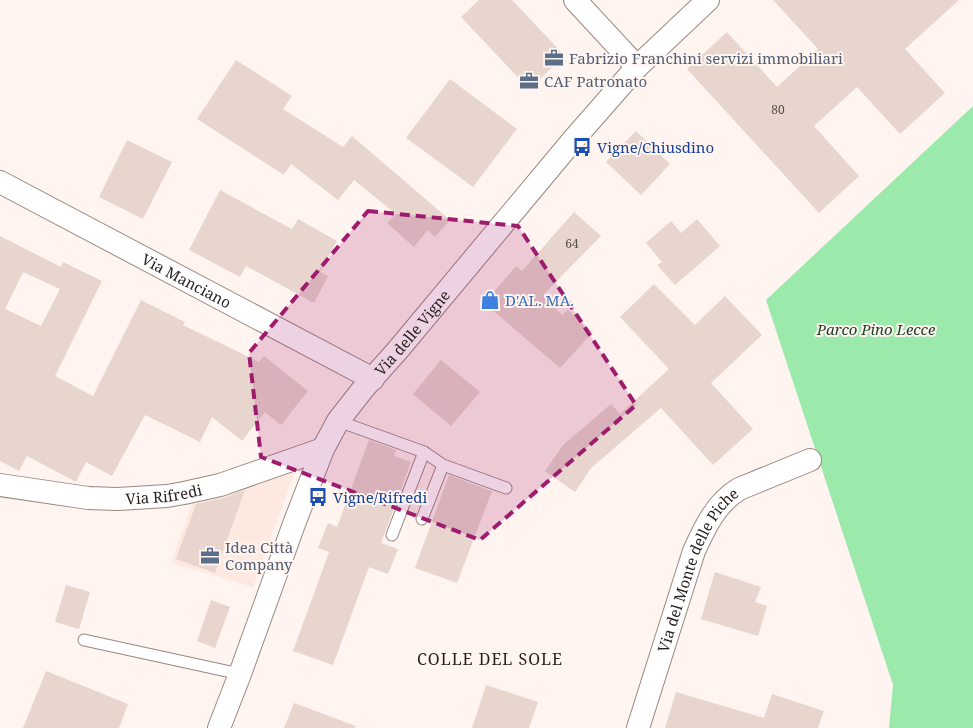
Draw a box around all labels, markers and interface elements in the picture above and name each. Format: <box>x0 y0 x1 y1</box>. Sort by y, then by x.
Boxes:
office icon: Fabrizio Franchini servizi immobiliari <box>543 47 565 69</box>
place label: Fabrizio Franchini servizi immobiliari <box>569 48 843 68</box>
office icon: CAF Patronato <box>518 70 540 92</box>
place label: CAF Patronato <box>544 71 647 91</box>
house number: 80 <box>771 101 785 118</box>
bus stop icon: Vigne/Chiusdino <box>571 136 593 158</box>
place label: Vigne/Chiusdino <box>597 137 714 157</box>
house number: 64 <box>565 235 579 252</box>
street label: Via Manciano <box>138 249 235 312</box>
street label: Via delle Vigne <box>370 285 454 380</box>
shop icon: D'AL. MA. <box>479 289 501 311</box>
place label: D'AL. MA. <box>505 290 574 310</box>
park label: Parco Pino Lecce <box>816 319 936 339</box>
street label: Via Rifredi <box>125 479 204 509</box>
street label: Via del Monte delle Piche <box>653 483 742 655</box>
bus stop icon: Vigne/Rifredi <box>307 486 329 508</box>
place label: Vigne/Rifredi <box>333 487 427 507</box>
place label: Idea Città Company <box>225 537 293 574</box>
office icon: Idea Città Company <box>199 545 221 567</box>
district label: COLLE DEL SOLE <box>417 648 563 670</box>

